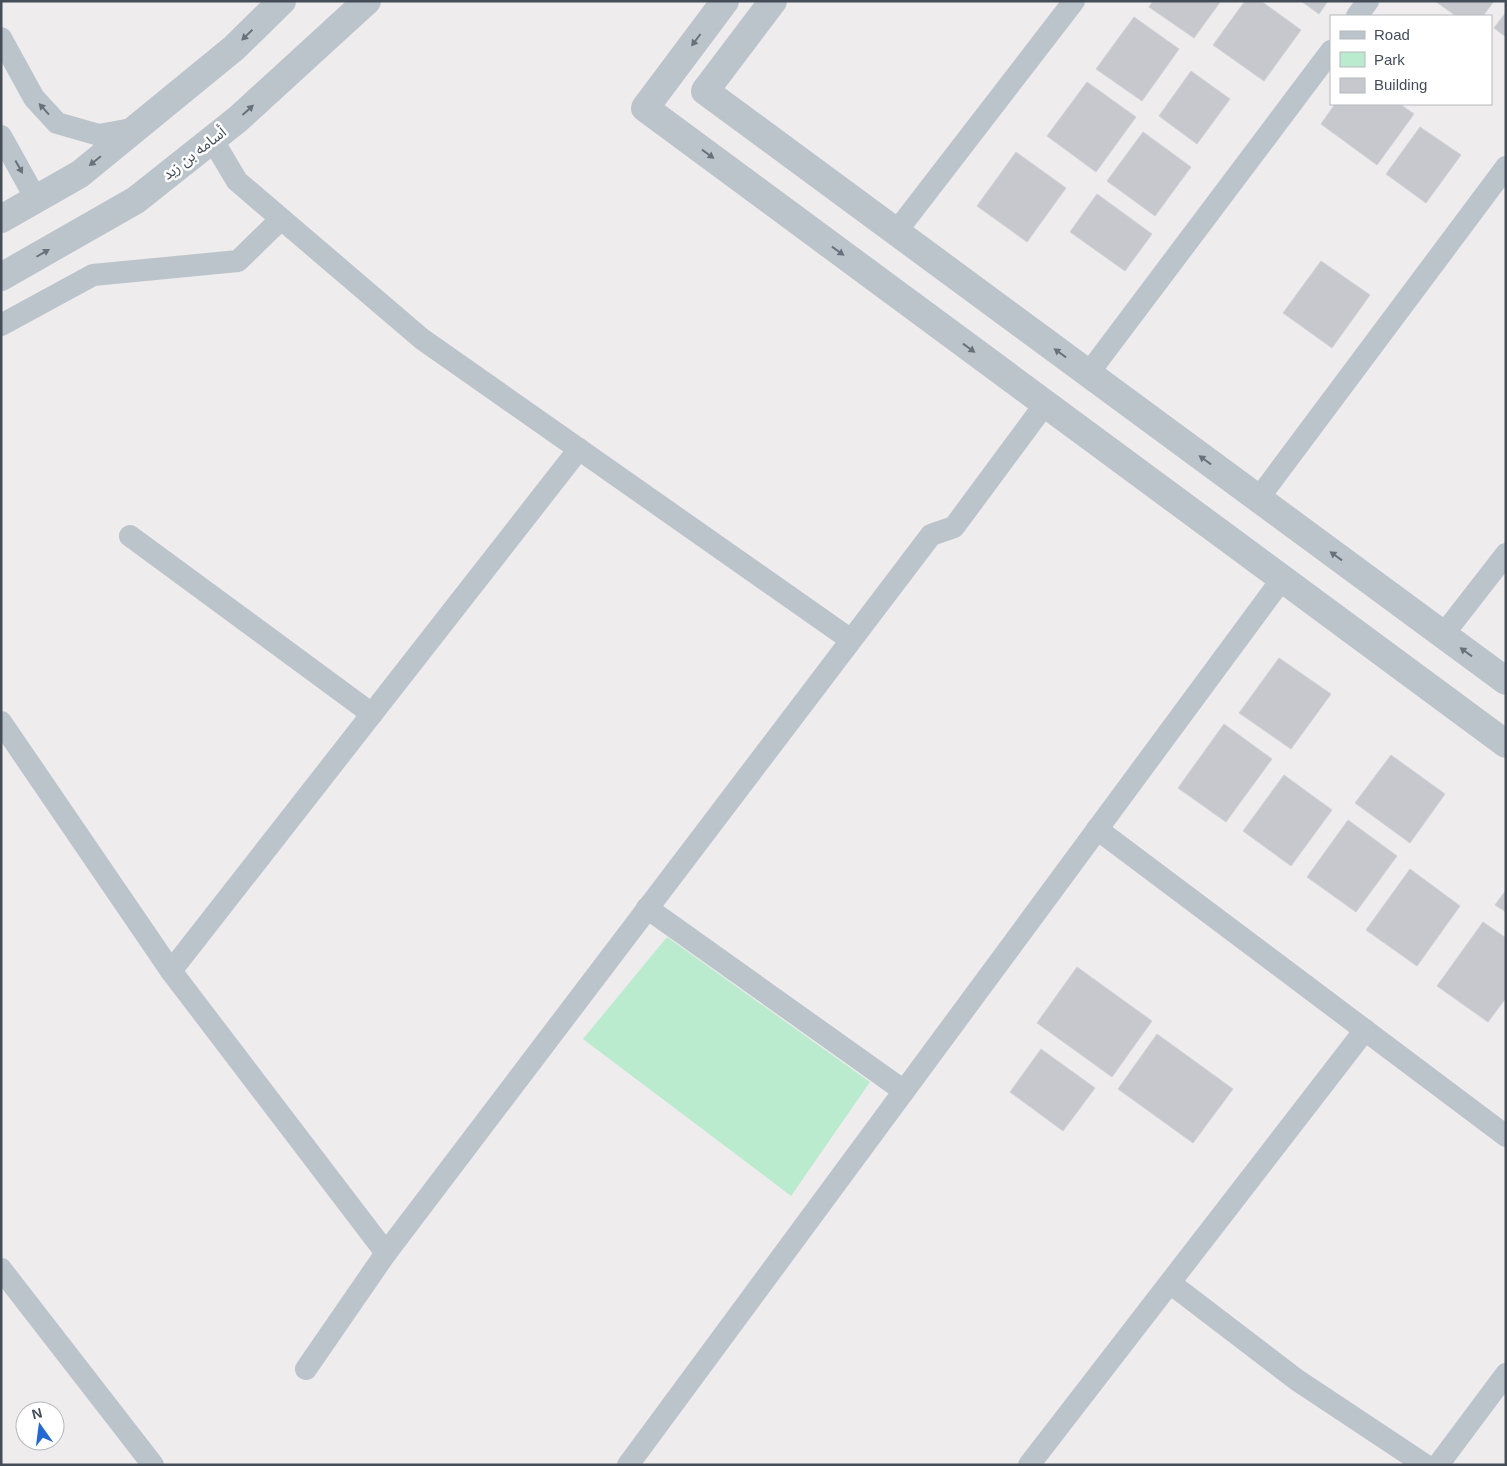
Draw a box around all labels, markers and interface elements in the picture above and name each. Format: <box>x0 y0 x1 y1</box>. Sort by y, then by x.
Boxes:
legend <box>1330 15 1492 105</box>
text: Road <box>1374 26 1410 43</box>
one-way arrow <box>241 29 253 41</box>
one-way arrow <box>690 33 701 46</box>
text: Park <box>1374 51 1405 68</box>
text: Building <box>1374 76 1427 93</box>
one-way arrow <box>38 103 50 115</box>
one-way arrow <box>241 104 253 116</box>
street label: أسامه بن زيد <box>159 123 230 184</box>
one-way arrow <box>701 149 714 160</box>
one-way arrow <box>89 156 102 167</box>
one-way arrow <box>15 160 23 175</box>
one-way arrow <box>831 246 845 256</box>
one-way arrow <box>36 249 51 257</box>
one-way arrow <box>962 342 975 353</box>
one-way arrow <box>1053 348 1067 358</box>
one-way arrow <box>1198 455 1212 465</box>
one-way arrow <box>1329 551 1343 561</box>
one-way arrow <box>1460 648 1473 658</box>
north arrow <box>15 1401 65 1451</box>
text: N <box>30 1404 44 1422</box>

